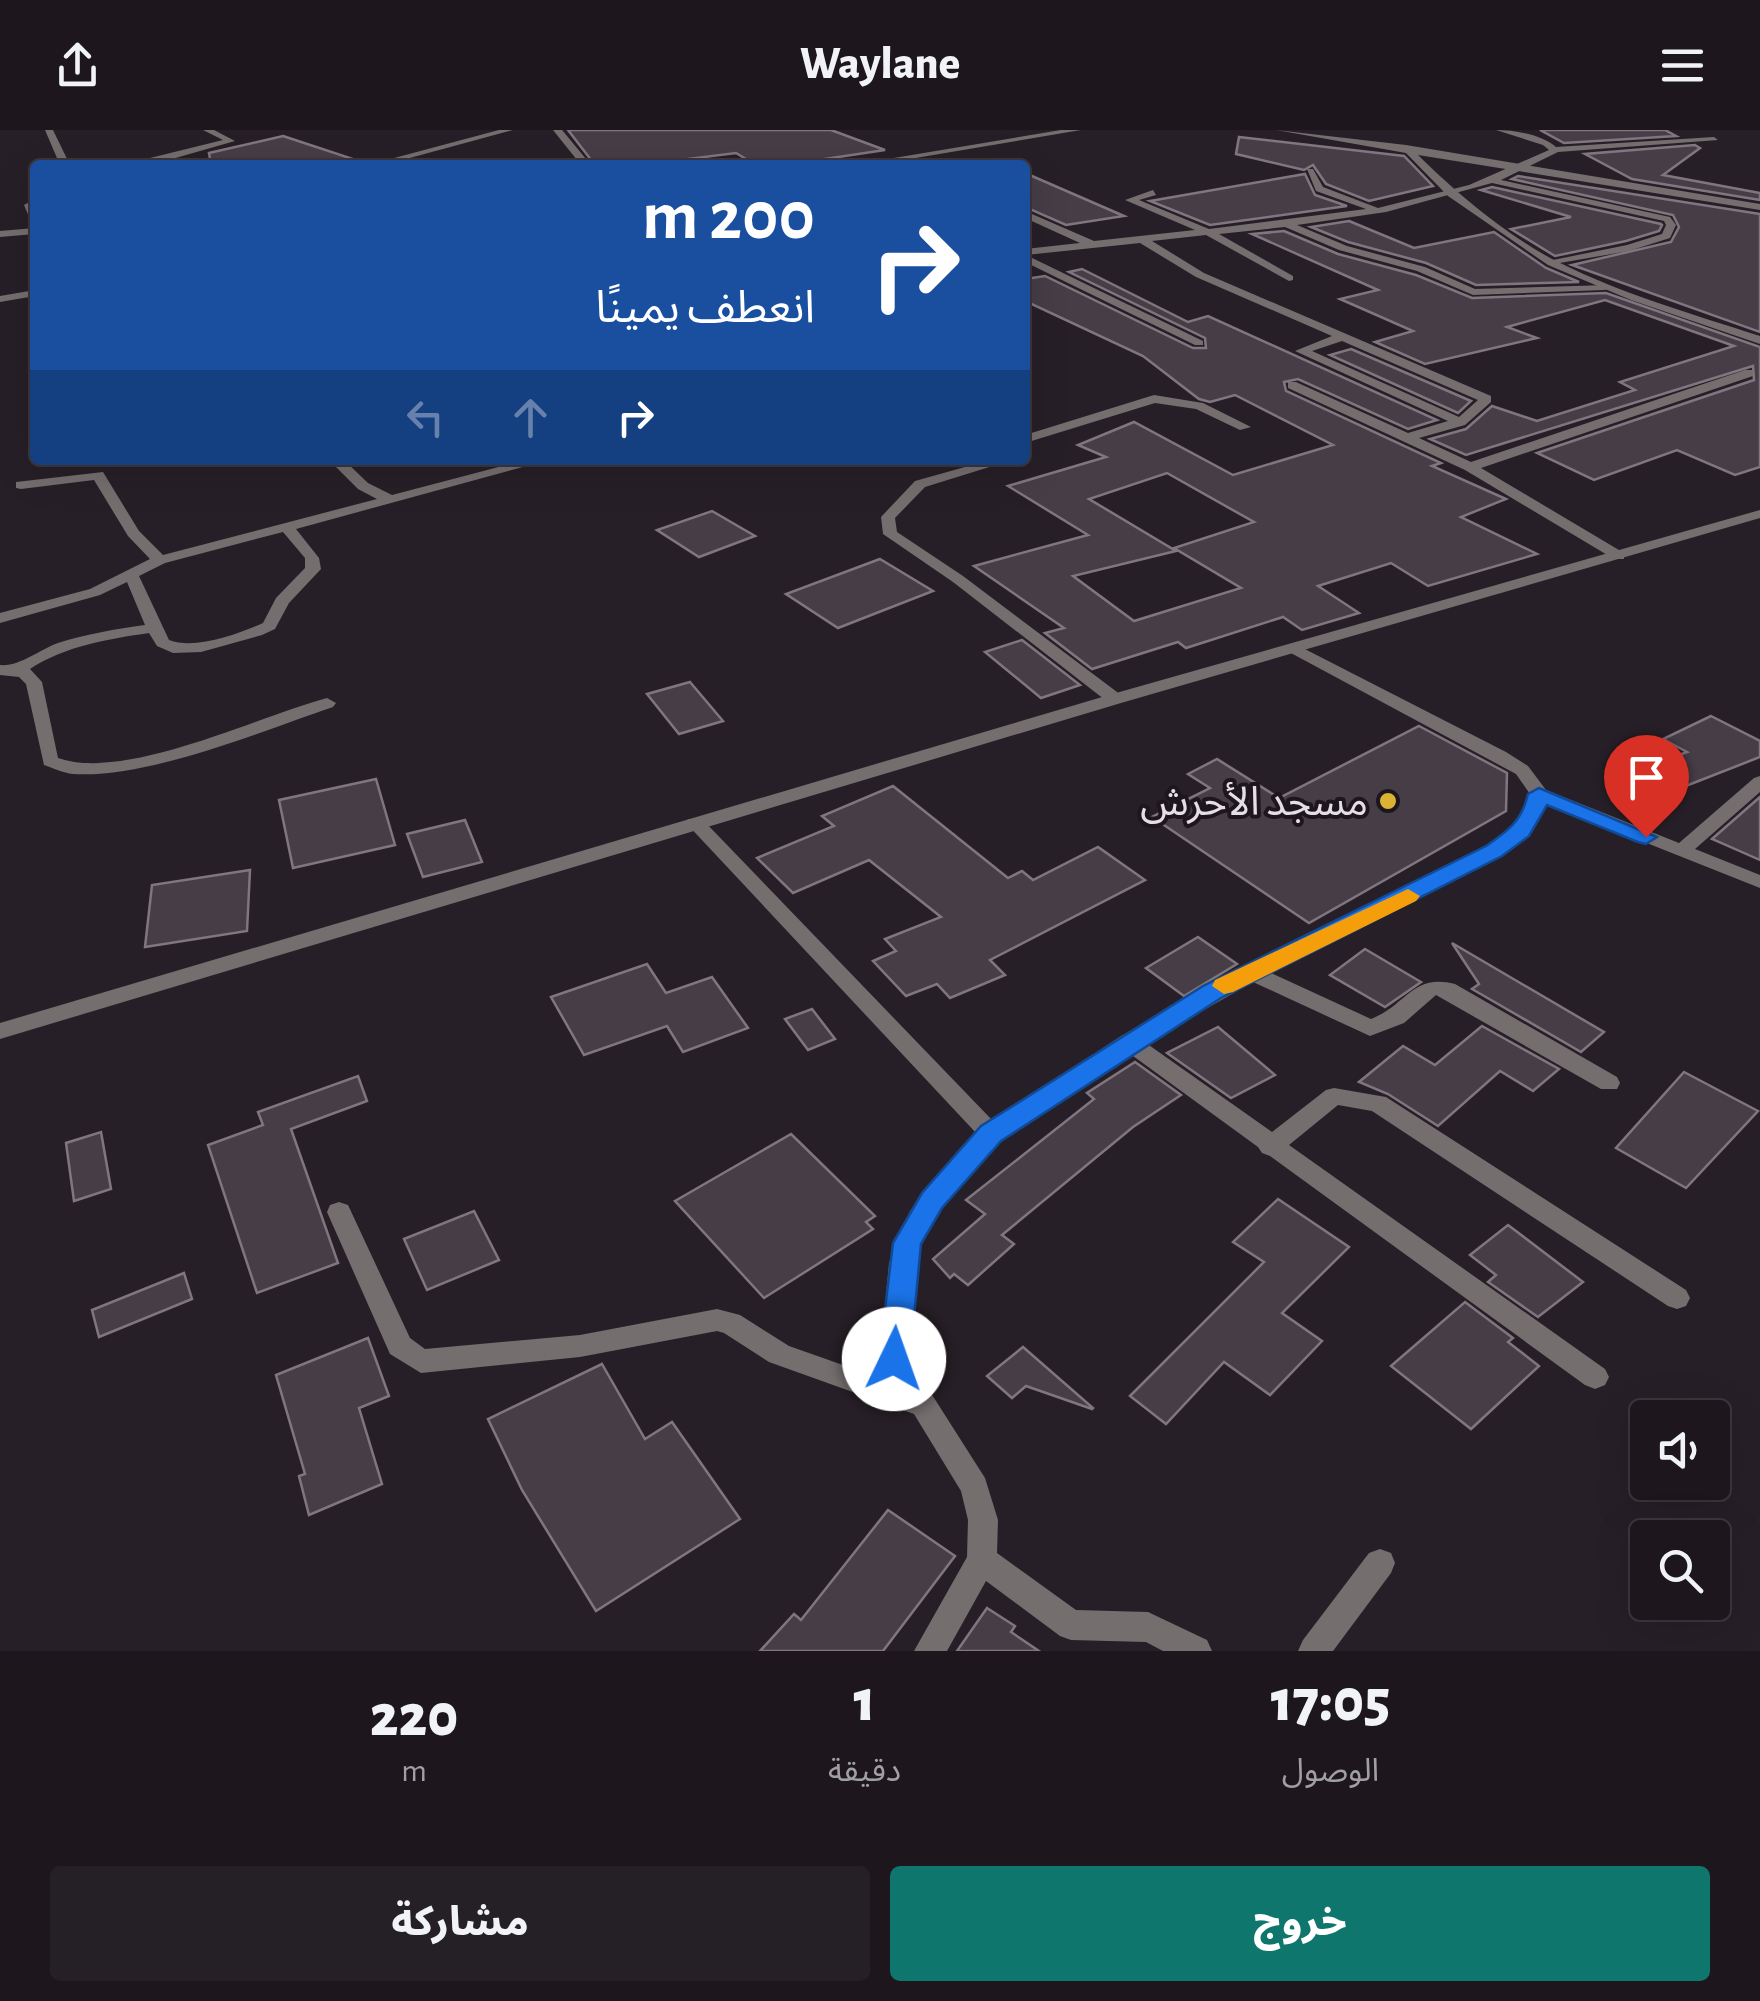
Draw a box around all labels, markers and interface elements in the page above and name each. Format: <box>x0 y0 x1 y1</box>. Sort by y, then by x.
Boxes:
icon: share <box>50 38 105 93</box>
icon: menu <box>1655 38 1710 93</box>
text: Waylane <box>800 42 960 87</box>
text: 200 m <box>642 182 815 252</box>
icon: right <box>850 200 980 330</box>
text: انعطف يمينًا <box>595 286 815 331</box>
icon: left <box>398 390 453 445</box>
icon: ahead <box>503 390 558 445</box>
icon: right <box>608 390 663 445</box>
pin <box>1604 735 1689 838</box>
icon: arrive <box>1619 750 1674 805</box>
place label: مسجد الأحرش <box>1140 781 1368 825</box>
marker: مسجد الأحرش <box>1377 790 1399 812</box>
position arrow <box>842 1307 946 1411</box>
map controls <box>1630 1400 1730 1620</box>
button: sound <box>1630 1400 1730 1500</box>
button: search <box>1630 1520 1730 1620</box>
text: 1 <box>853 1672 876 1732</box>
text: 17:05 <box>1271 1672 1390 1732</box>
text: 220 <box>370 1687 458 1747</box>
text: m <box>401 1755 427 1787</box>
text: دقيقة <box>828 1755 901 1787</box>
text: الوصول <box>1282 1755 1379 1787</box>
button: مشاركة <box>50 1866 870 1981</box>
button: خروج <box>890 1866 1710 1981</box>

